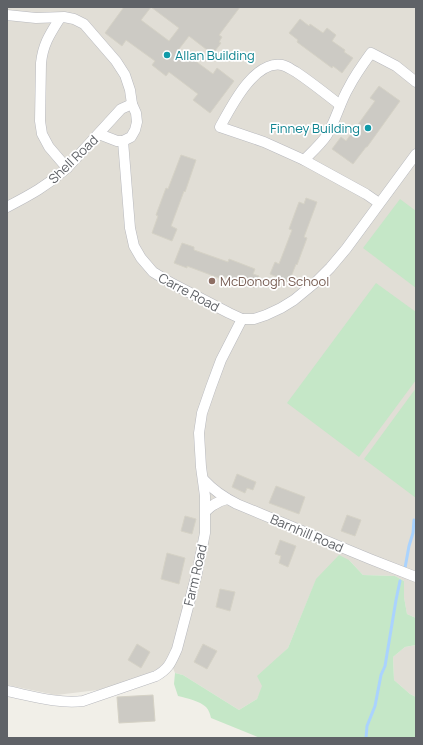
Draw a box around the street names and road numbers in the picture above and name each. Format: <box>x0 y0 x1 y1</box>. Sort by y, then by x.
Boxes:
street label: Shell Road <box>44 131 102 187</box>
street label: Carre Road <box>155 268 223 316</box>
street label: Barnhill Road <box>268 510 346 556</box>
street label: Farm Road <box>179 542 211 608</box>

